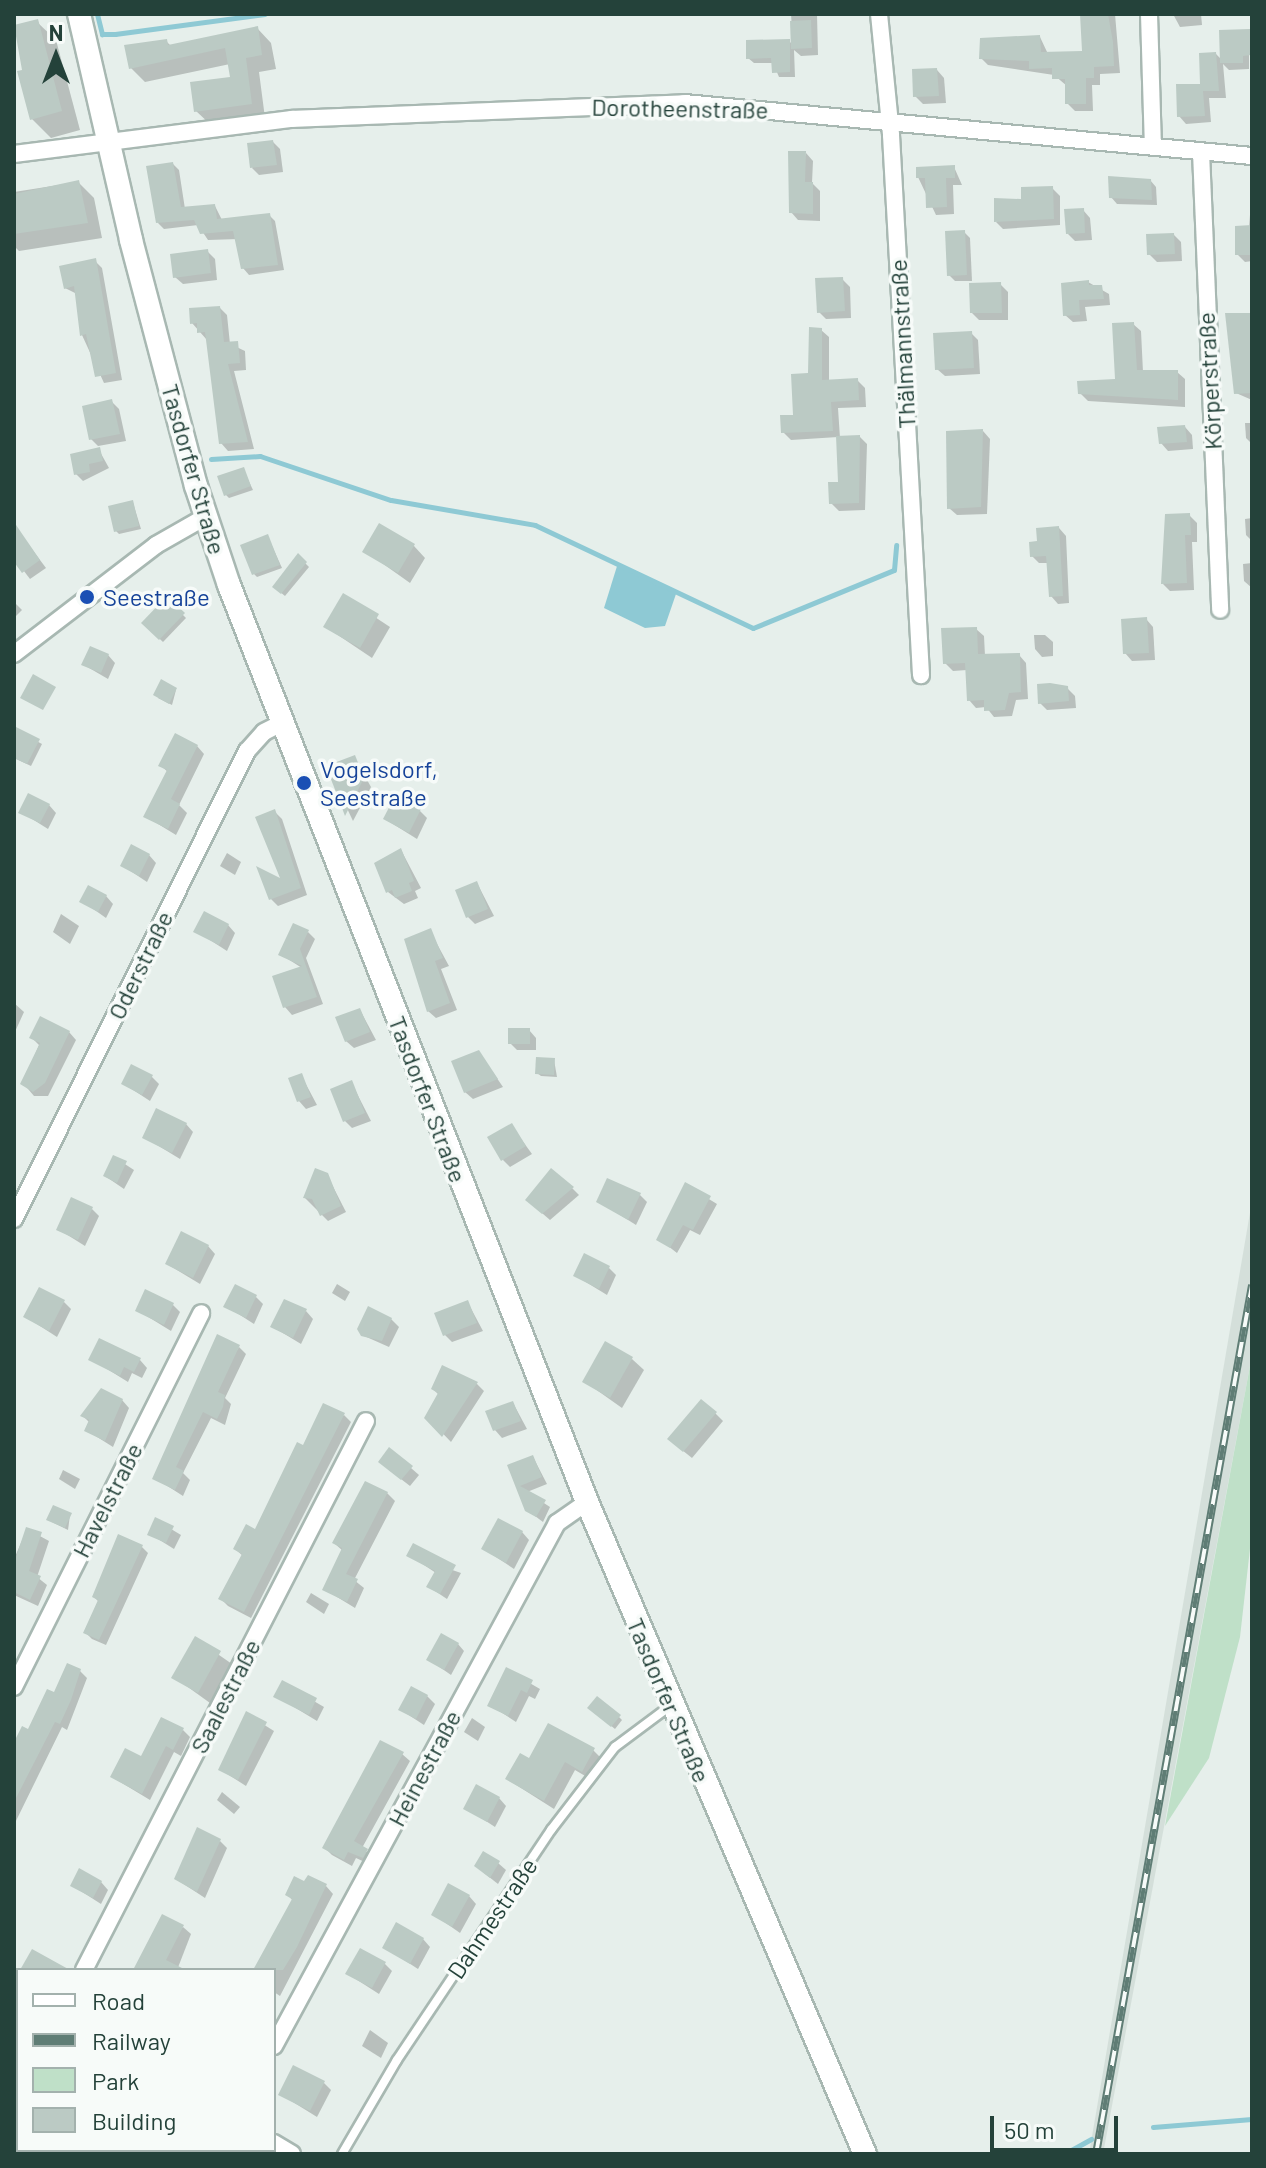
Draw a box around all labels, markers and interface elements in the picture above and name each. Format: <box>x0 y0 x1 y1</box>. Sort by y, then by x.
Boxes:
north arrow <box>16 16 96 96</box>
text: N <box>49 19 63 45</box>
street label: Dorotheenstraße <box>591 92 769 124</box>
street label: Thälmannstraße <box>883 259 921 429</box>
street label: Körperstraße <box>1191 311 1227 451</box>
street label: Tasdorfer Straße <box>156 380 232 558</box>
place label: Seestraße <box>103 583 210 611</box>
marker: Seestraße <box>78 588 96 606</box>
place label: Vogelsdorf, Seestraße <box>320 755 438 811</box>
marker: Vogelsdorf, Seestraße <box>295 774 313 792</box>
street label: Oderstraße <box>101 906 179 1024</box>
street label: Tasdorfer Straße <box>383 1012 473 1186</box>
street label: Havelstraße <box>66 1438 148 1562</box>
street label: Tasdorfer Straße <box>621 1613 717 1787</box>
street label: Saalestraße <box>184 1634 266 1758</box>
street label: Heinestraße <box>381 1705 467 1831</box>
street label: Dahmestraße <box>441 1852 543 1984</box>
legend <box>16 1968 276 2152</box>
text: Road <box>92 1986 145 2015</box>
text: Railway <box>92 2026 171 2055</box>
text: Park <box>92 2066 139 2095</box>
scale bar <box>994 2100 1122 2150</box>
text: Building <box>92 2106 176 2135</box>
text: 50 m <box>1004 2115 1055 2144</box>

